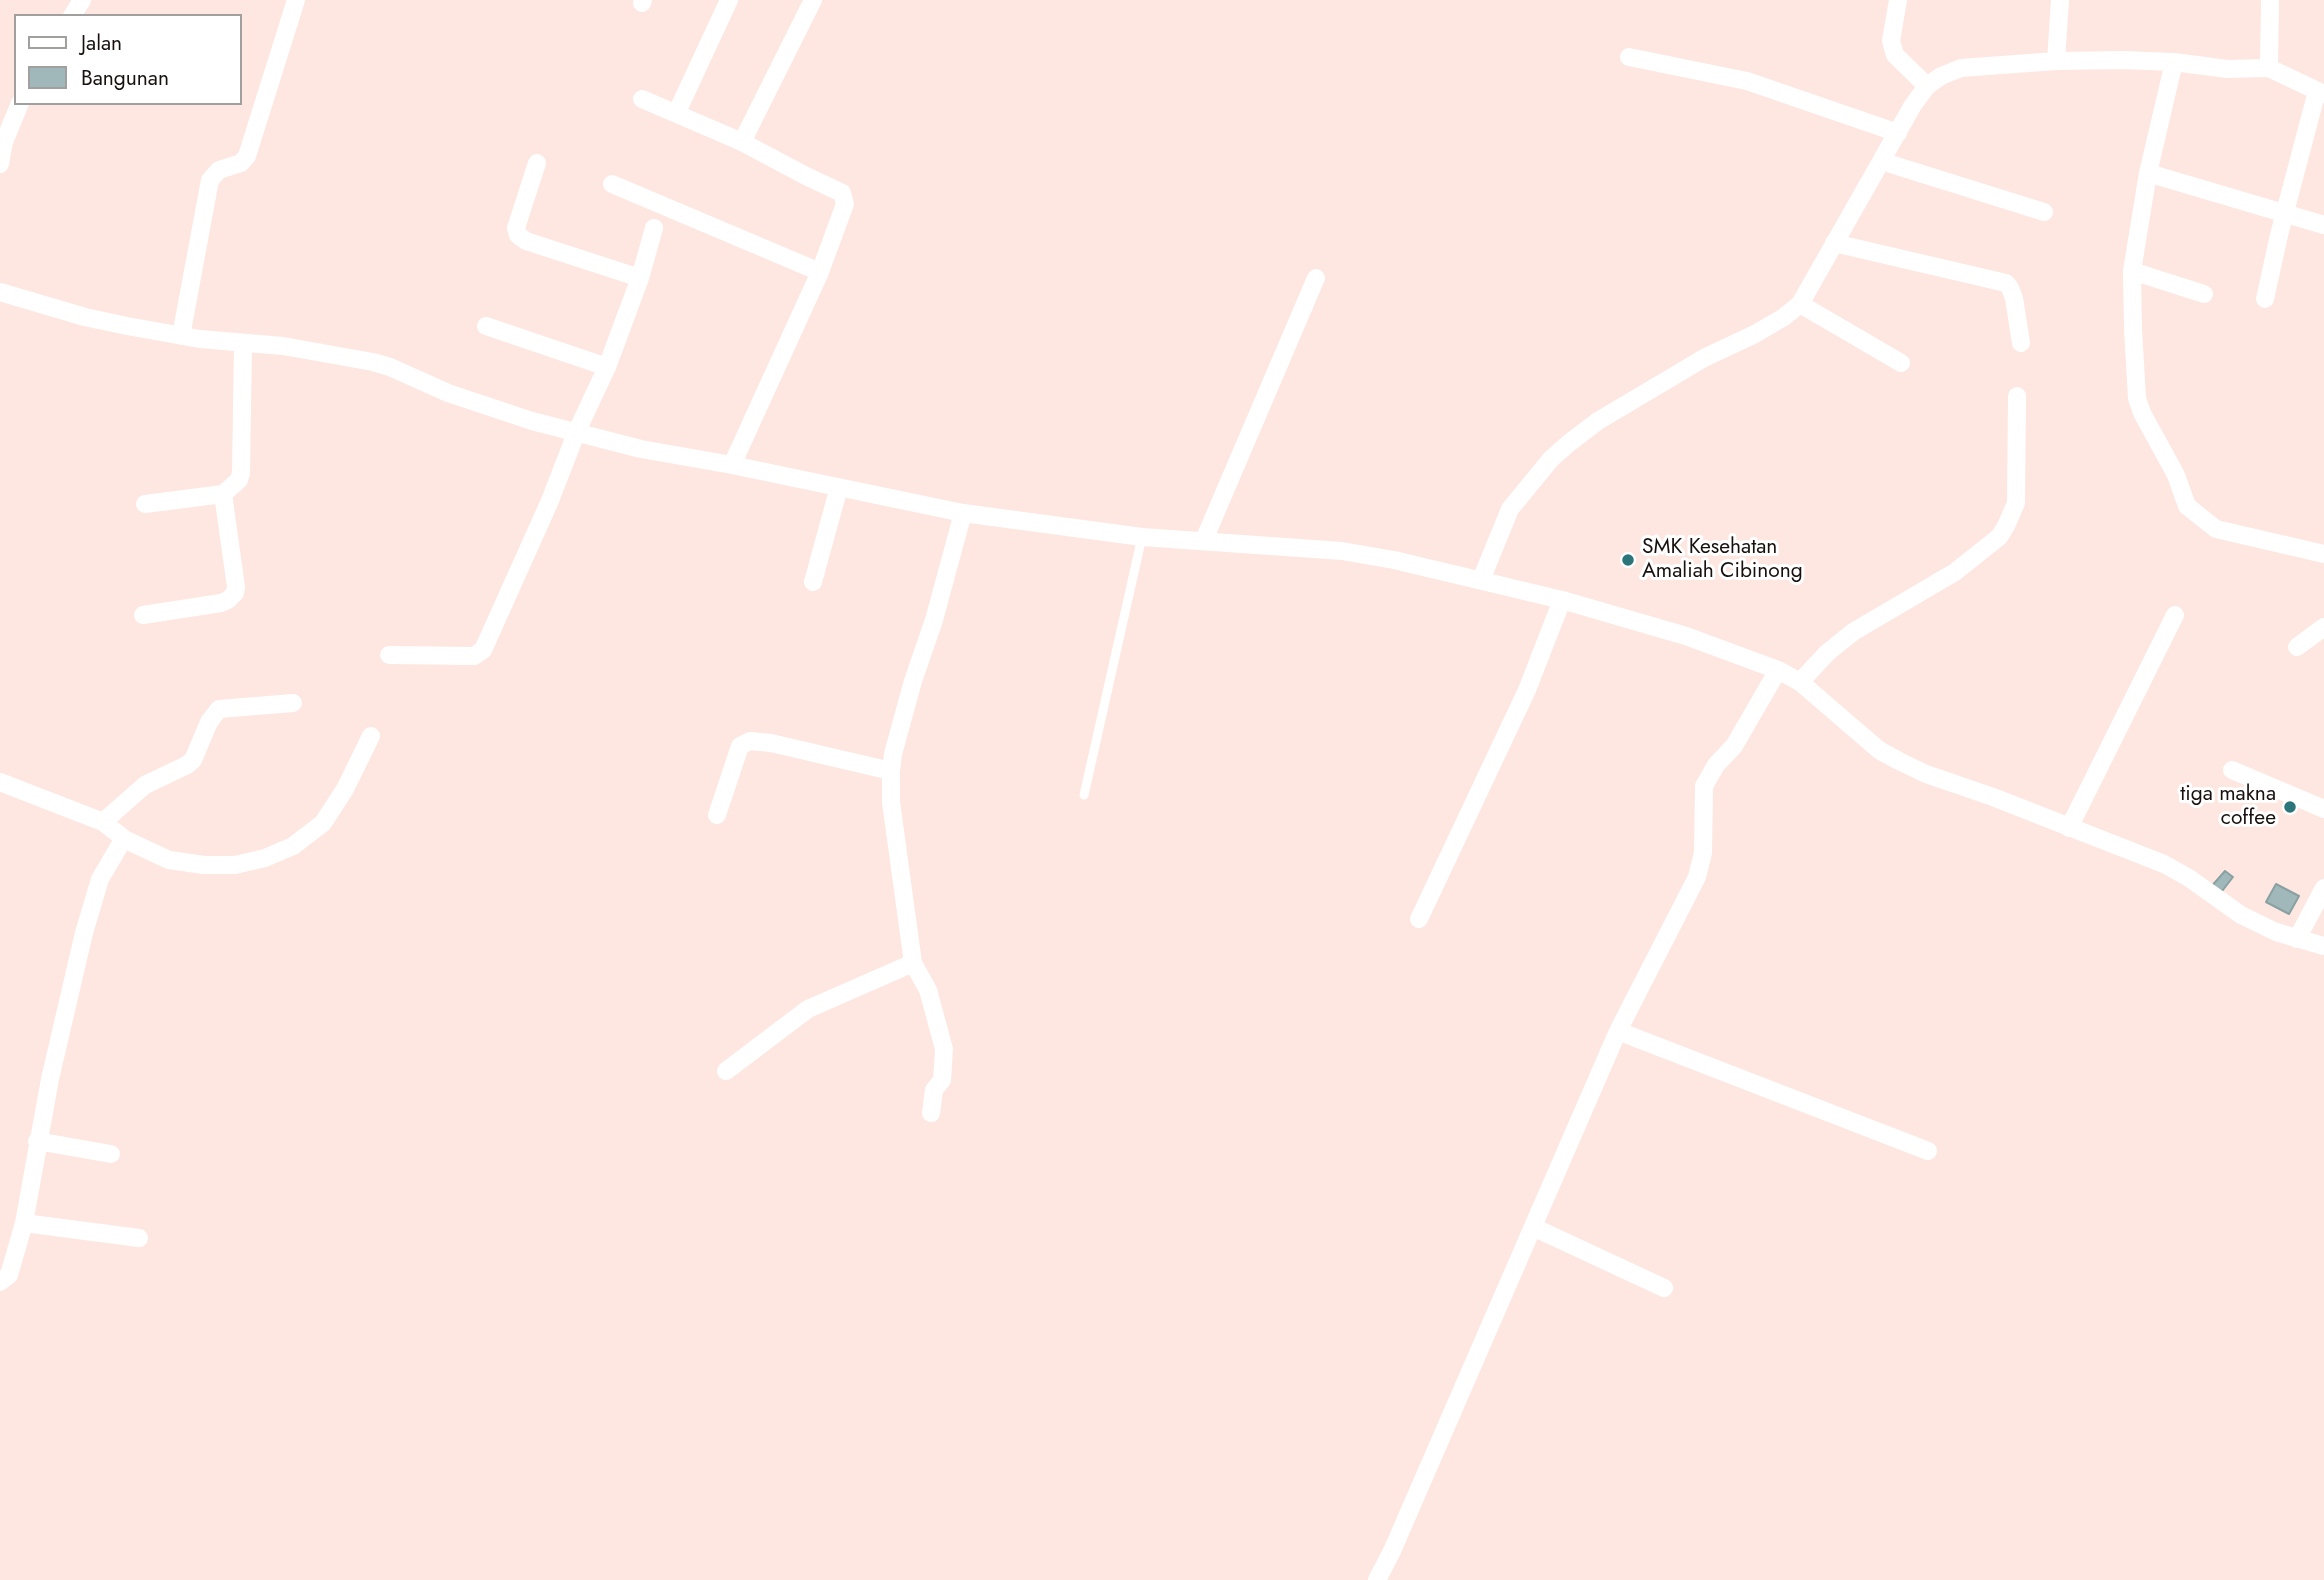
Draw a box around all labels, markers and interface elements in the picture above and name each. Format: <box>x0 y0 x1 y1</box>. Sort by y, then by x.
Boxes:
legend <box>14 14 242 105</box>
text: Jalan <box>81 28 122 58</box>
text: Bangunan <box>81 63 169 93</box>
place label: SMK Kesehatan Amaliah Cibinong <box>1642 535 1803 585</box>
marker: SMK Kesehatan Amaliah Cibinong <box>1620 552 1636 568</box>
place label: tiga makna coffee <box>2180 782 2276 832</box>
marker: tiga makna coffee <box>2282 799 2298 815</box>

